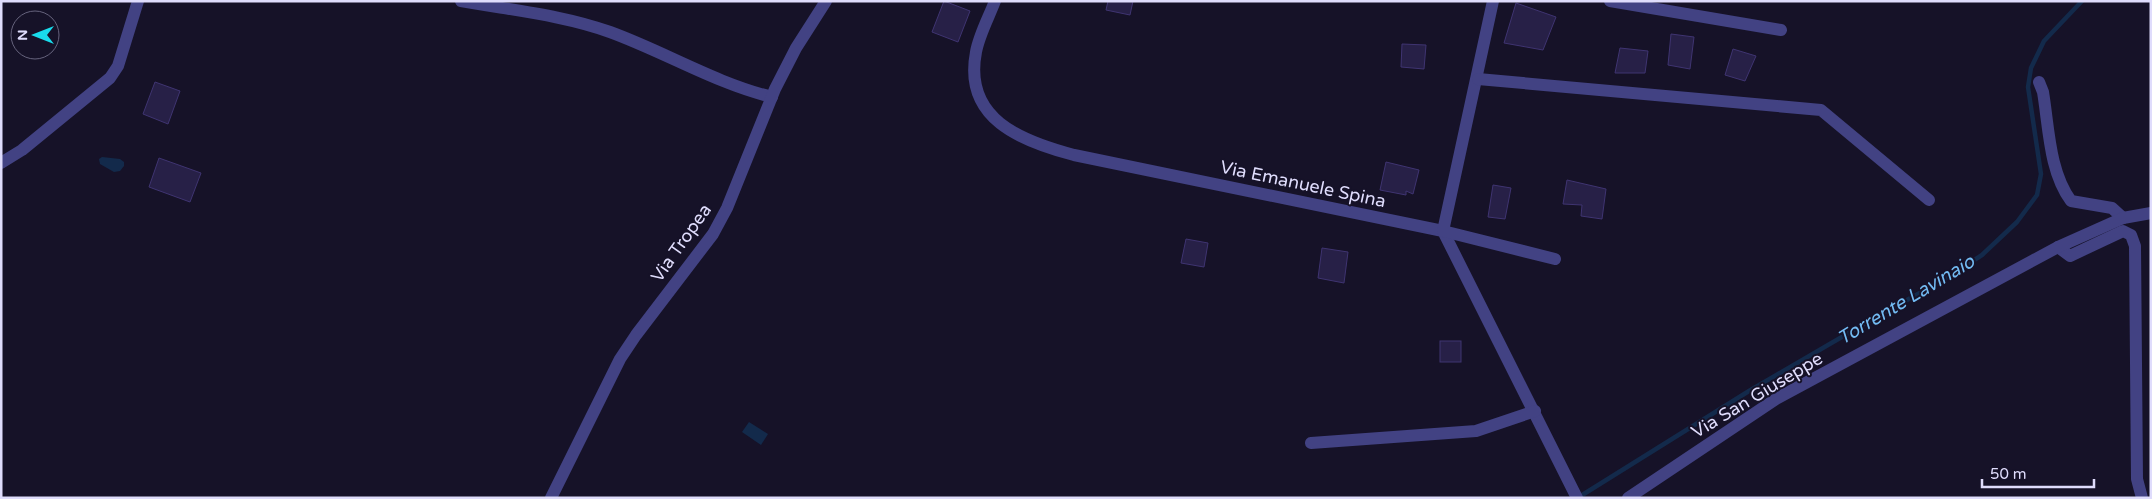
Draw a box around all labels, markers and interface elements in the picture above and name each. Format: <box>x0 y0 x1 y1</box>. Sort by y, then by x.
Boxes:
north arrow <box>10 10 60 60</box>
text: N <box>14 29 31 41</box>
street label: Via Emanuele Spina <box>1218 156 1388 212</box>
street label: Via Tropea <box>646 200 716 286</box>
water label: Torrente Lavinaio <box>1834 250 1980 350</box>
street label: Via San Giuseppe <box>1687 347 1827 443</box>
scale bar <box>1982 456 2094 488</box>
text: 50 m <box>1990 465 2027 483</box>

